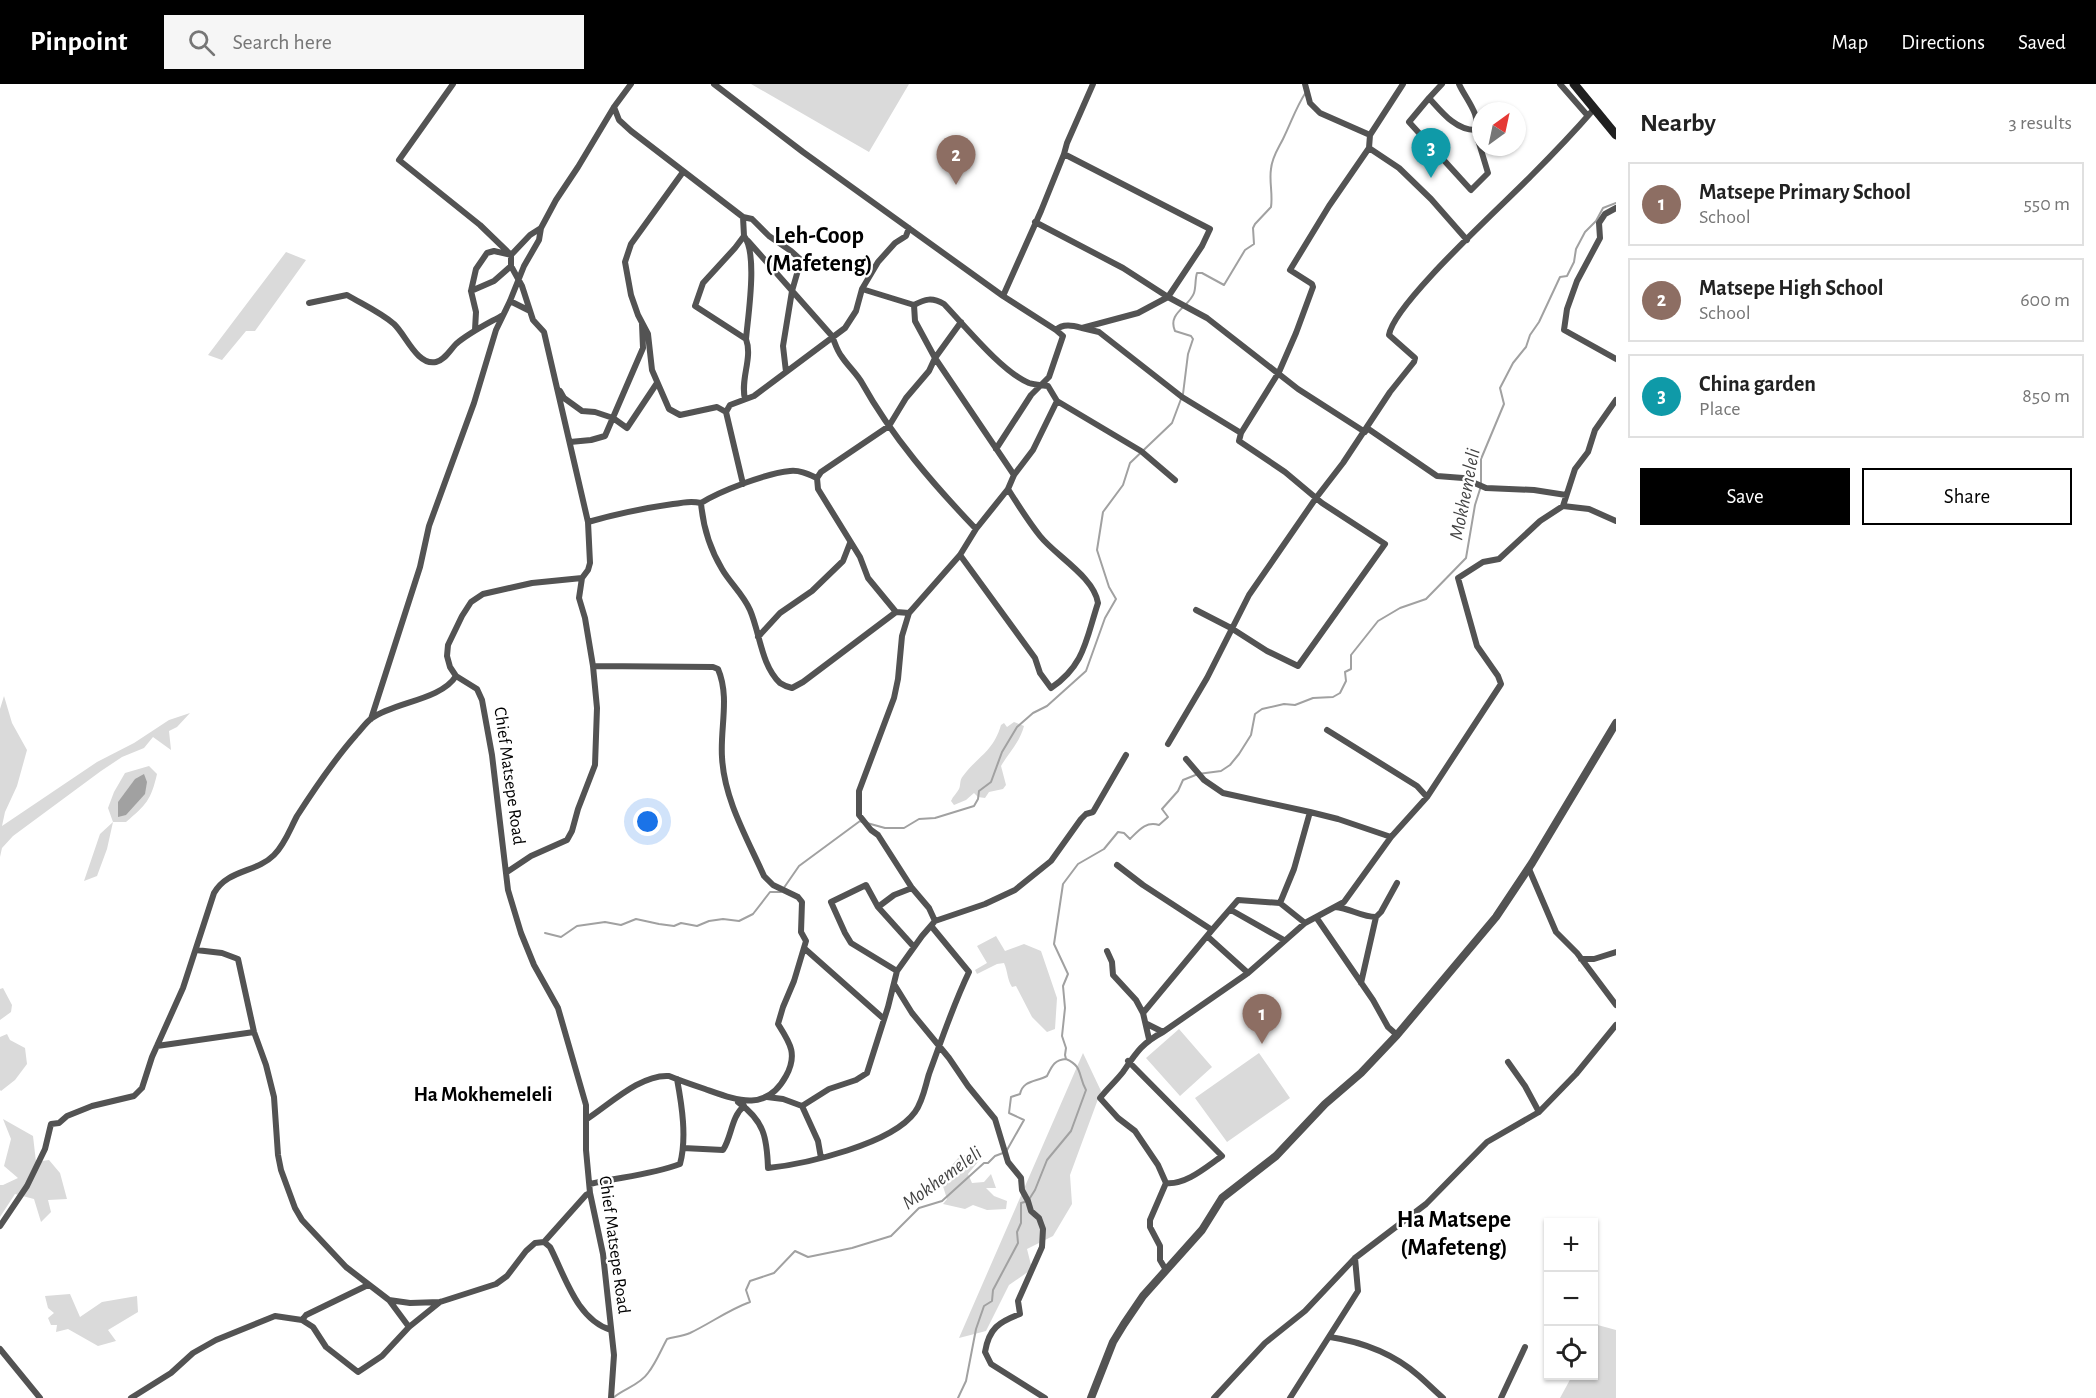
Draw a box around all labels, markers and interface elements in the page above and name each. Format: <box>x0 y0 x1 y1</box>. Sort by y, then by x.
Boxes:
search box <box>164 15 584 69</box>
icon: search <box>185 26 218 59</box>
text: Pinpoint <box>30 28 128 56</box>
text: Search here <box>233 31 332 53</box>
text: Map <box>1832 32 1868 53</box>
text: Directions <box>1901 32 1985 53</box>
text: Saved <box>2018 32 2066 53</box>
north arrow <box>1472 102 1526 156</box>
text: Nearby <box>1640 110 1716 136</box>
text: 3 results <box>2008 113 2072 133</box>
pin: 3 <box>1412 128 1450 178</box>
pin: 2 <box>936 135 976 185</box>
text: Matsepe Primary School <box>1699 181 1911 203</box>
text: 1 <box>1658 194 1665 214</box>
text: 550 m <box>2023 194 2070 214</box>
text: School <box>1699 207 1751 227</box>
district label: Leh-Coop (Mafeteng) <box>765 224 873 276</box>
text: Matsepe High School <box>1699 277 1884 299</box>
text: 2 <box>1657 290 1666 310</box>
text: 600 m <box>2020 290 2070 310</box>
text: School <box>1699 303 1751 323</box>
text: China garden <box>1699 373 1816 395</box>
text: 3 <box>1657 386 1666 406</box>
text: 850 m <box>2022 386 2070 406</box>
text: Place <box>1699 399 1740 419</box>
water label: Mokhemeleli <box>1446 447 1484 541</box>
button: Save <box>1640 468 1850 525</box>
button: Share <box>1862 468 2072 525</box>
street label: Chief Matsepe Road <box>490 706 528 846</box>
your location <box>633 807 662 836</box>
pin: 1 <box>1242 994 1282 1044</box>
district label: Ha Mokhemeleli <box>414 1084 552 1105</box>
water label: Mokhemeleli <box>899 1143 985 1213</box>
street label: Chief Matsepe Road <box>595 1175 633 1315</box>
district label: Ha Matsepe (Mafeteng) <box>1397 1208 1511 1260</box>
map controls <box>1544 1218 1598 1380</box>
button: + <box>1544 1218 1598 1272</box>
button: − <box>1544 1272 1598 1326</box>
button: locate <box>1544 1326 1598 1380</box>

